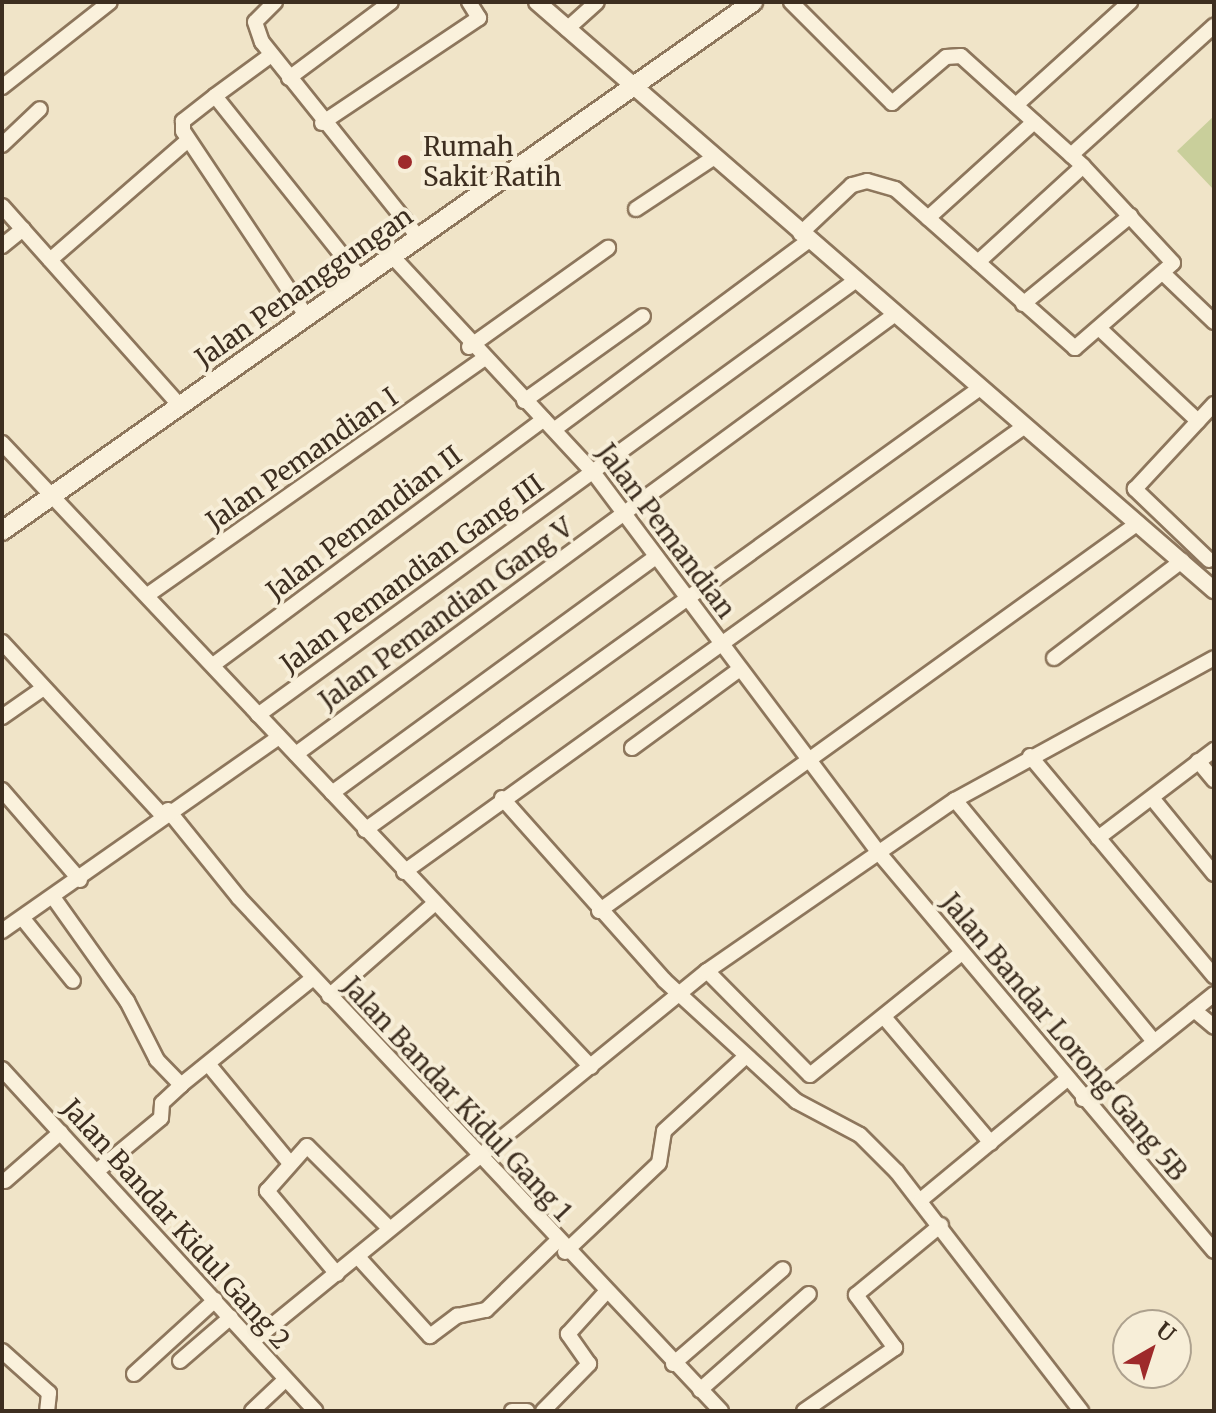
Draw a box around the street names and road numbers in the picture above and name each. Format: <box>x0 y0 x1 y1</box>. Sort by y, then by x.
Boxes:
street label: Jalan Penanggungan <box>189 200 419 374</box>
street label: Jalan Pemandian I <box>200 381 404 537</box>
street label: Jalan Pemandian <box>590 438 742 624</box>
street label: Jalan Pemandian II <box>260 440 468 606</box>
street label: Jalan Pemandian Gang III <box>274 468 550 680</box>
street label: Jalan Pemandian Gang V <box>313 512 579 716</box>
street label: Jalan Bandar Lorong Gang 5B <box>935 887 1193 1187</box>
street label: Jalan Bandar Kidul Gang 1 <box>336 971 578 1227</box>
street label: Jalan Bandar Kidul Gang 2 <box>56 1093 296 1355</box>

